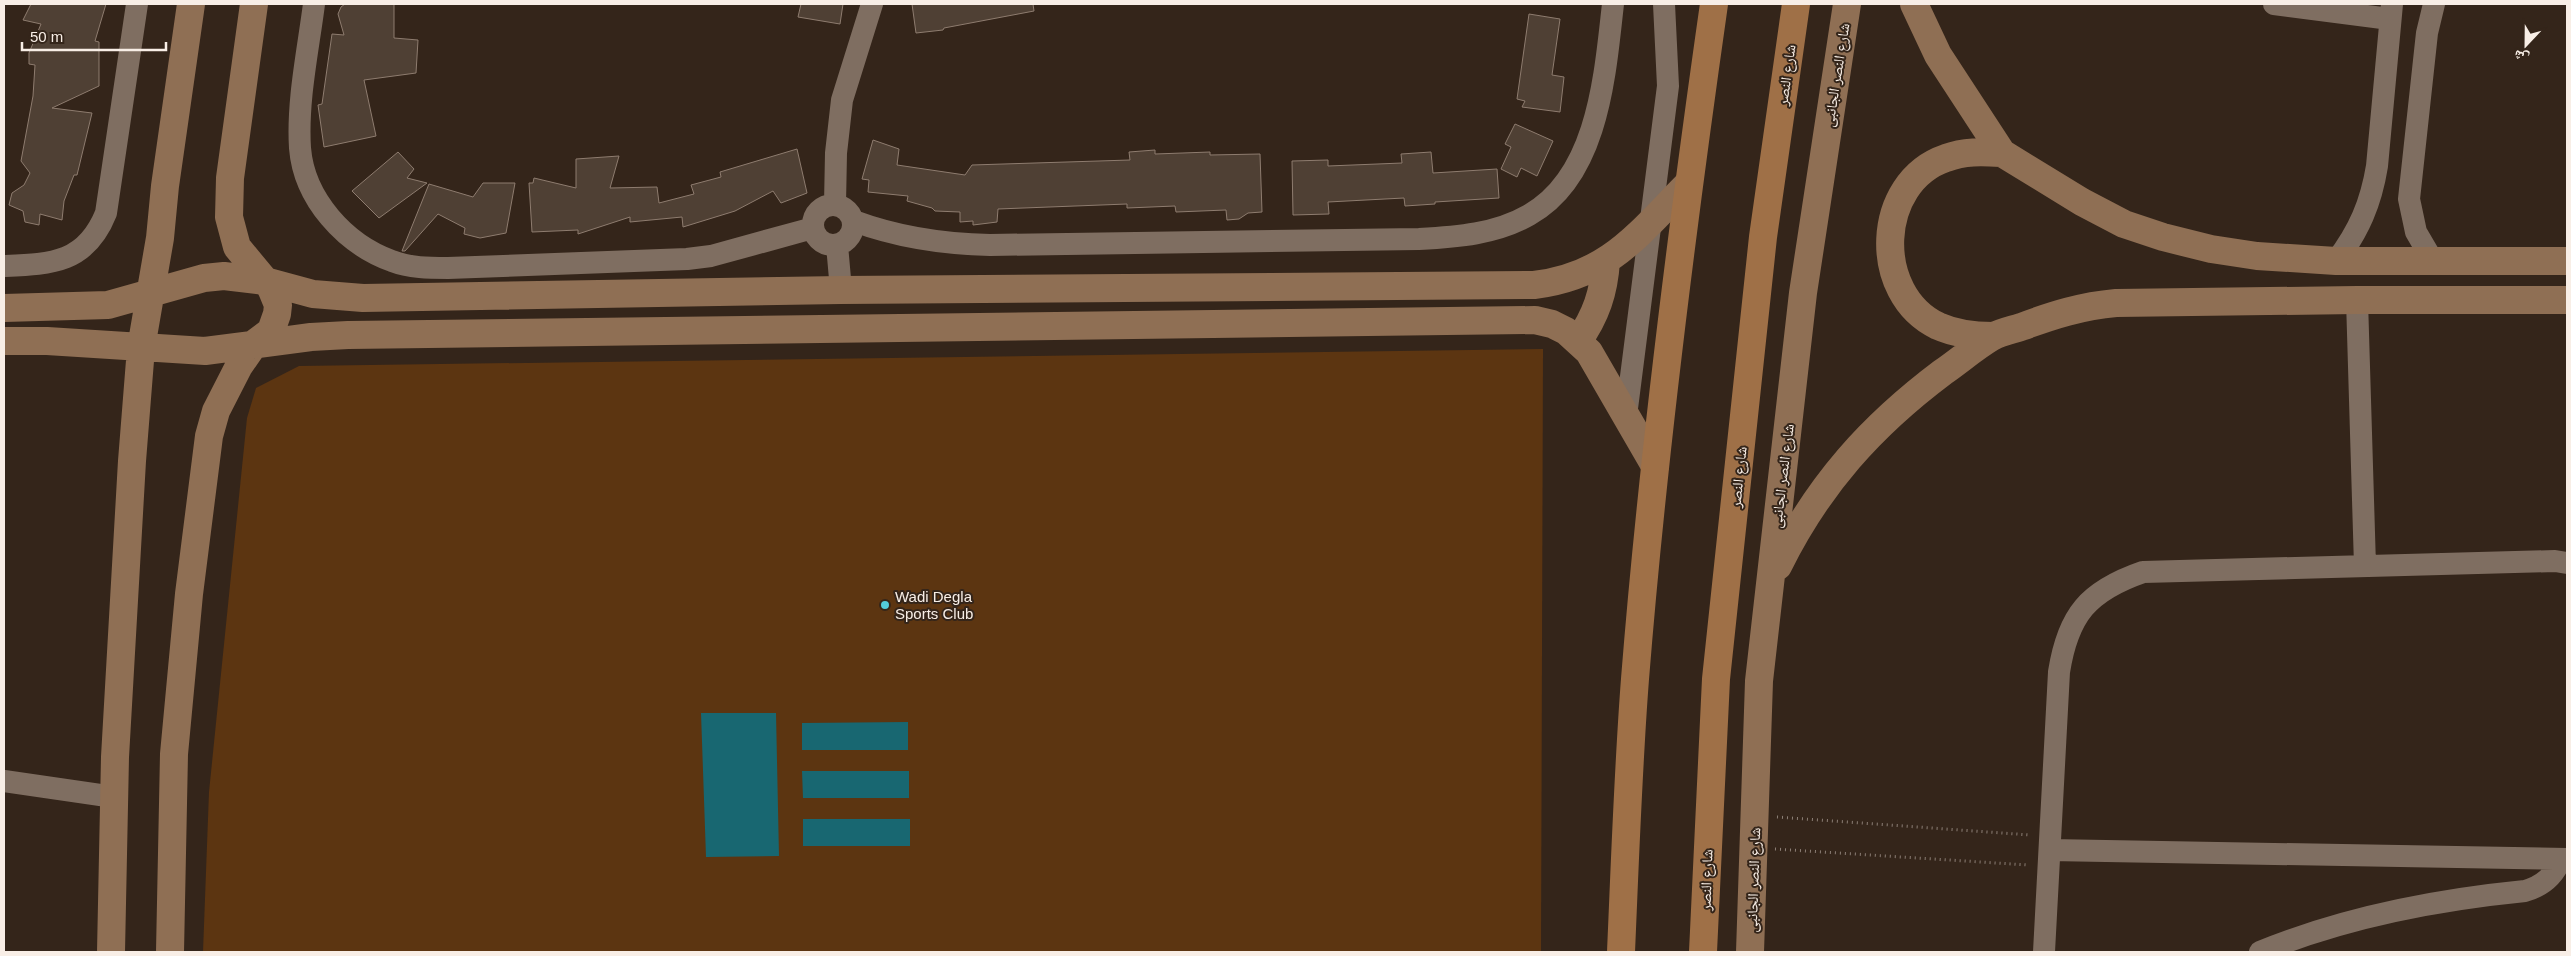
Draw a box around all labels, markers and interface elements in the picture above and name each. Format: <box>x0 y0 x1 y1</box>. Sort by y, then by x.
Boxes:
scale bar <box>22 20 166 52</box>
north arrow <box>2501 20 2551 70</box>
street label: شارع النصر الجانبى <box>1819 22 1855 129</box>
text: 50 m <box>30 28 63 45</box>
street label: شارع النصر <box>1773 43 1801 108</box>
text: ش <box>2511 46 2531 67</box>
street label: شارع النصر الجانبى <box>1767 423 1799 529</box>
street label: شارع النصر <box>1726 445 1752 510</box>
place label: Wadi Degla Sports Club <box>895 588 973 622</box>
marker: Wadi Degla Sports Club <box>879 599 891 611</box>
street label: شارع النصر الجانبى <box>1743 827 1765 933</box>
street label: شارع النصر <box>1696 849 1718 912</box>

